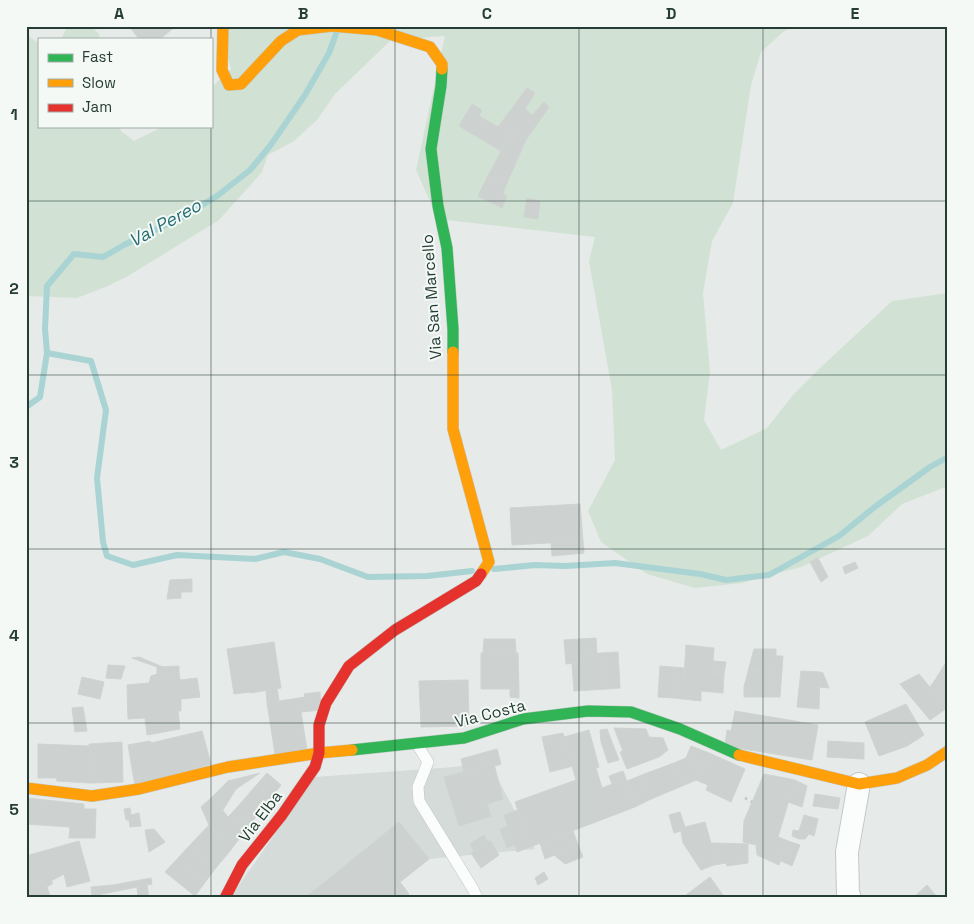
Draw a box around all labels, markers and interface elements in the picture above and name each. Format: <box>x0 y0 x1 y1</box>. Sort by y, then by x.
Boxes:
text: A <box>114 3 124 24</box>
text: B <box>298 3 308 24</box>
text: C <box>482 3 492 24</box>
text: D <box>666 3 676 24</box>
text: E <box>851 3 860 24</box>
legend <box>38 38 212 128</box>
text: Fast <box>82 47 113 66</box>
text: Slow <box>82 73 116 92</box>
text: Jam <box>82 97 112 116</box>
text: 1 <box>10 104 18 125</box>
water label: Val Pereo <box>124 193 206 252</box>
street label: Via San Marcello <box>417 234 446 360</box>
text: 2 <box>9 278 19 299</box>
text: 3 <box>9 452 19 473</box>
text: 4 <box>9 625 19 646</box>
street label: Via Costa <box>453 695 528 732</box>
street label: Via Elba <box>234 786 287 846</box>
text: 5 <box>9 799 19 820</box>

